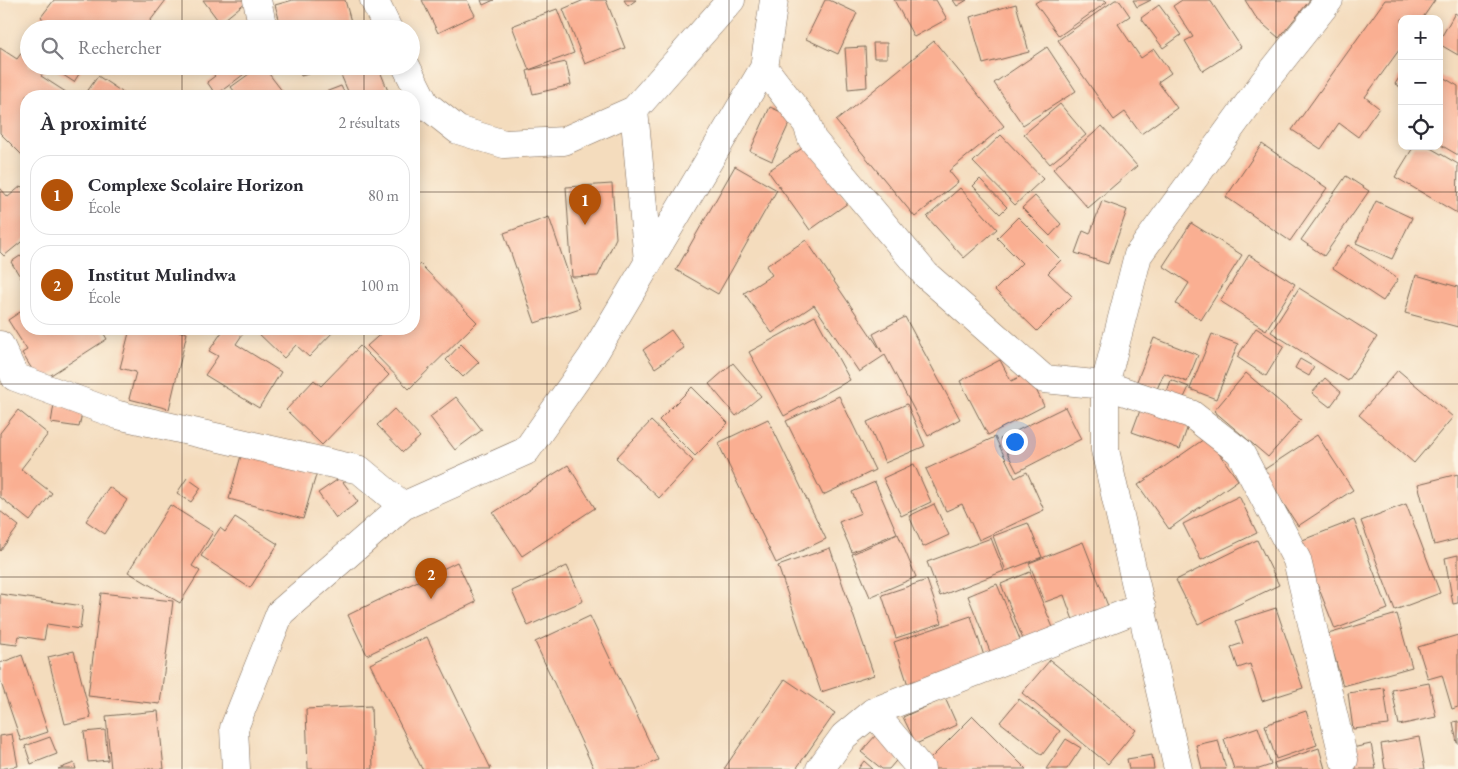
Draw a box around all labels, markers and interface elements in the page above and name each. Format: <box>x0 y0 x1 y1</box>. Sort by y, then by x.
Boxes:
map controls <box>1398 15 1443 150</box>
button: + <box>1398 15 1443 60</box>
search box <box>20 20 420 75</box>
icon: search <box>38 34 66 62</box>
text: Rechercher <box>78 35 161 60</box>
button: − <box>1398 60 1443 105</box>
button: locate <box>1398 105 1443 150</box>
text: À proximité <box>40 109 147 136</box>
text: 2 résultats <box>338 112 400 133</box>
text: Complexe Scolaire Horizon <box>88 172 304 197</box>
pin: 1 <box>569 184 601 225</box>
text: 1 <box>53 185 61 206</box>
text: 80 m <box>368 185 399 206</box>
text: École <box>88 197 121 218</box>
text: Institut Mulindwa <box>88 262 236 287</box>
text: 2 <box>53 275 61 296</box>
text: 100 m <box>360 275 399 296</box>
text: École <box>88 287 121 308</box>
your location <box>1002 429 1028 455</box>
pin: 2 <box>415 558 447 599</box>

